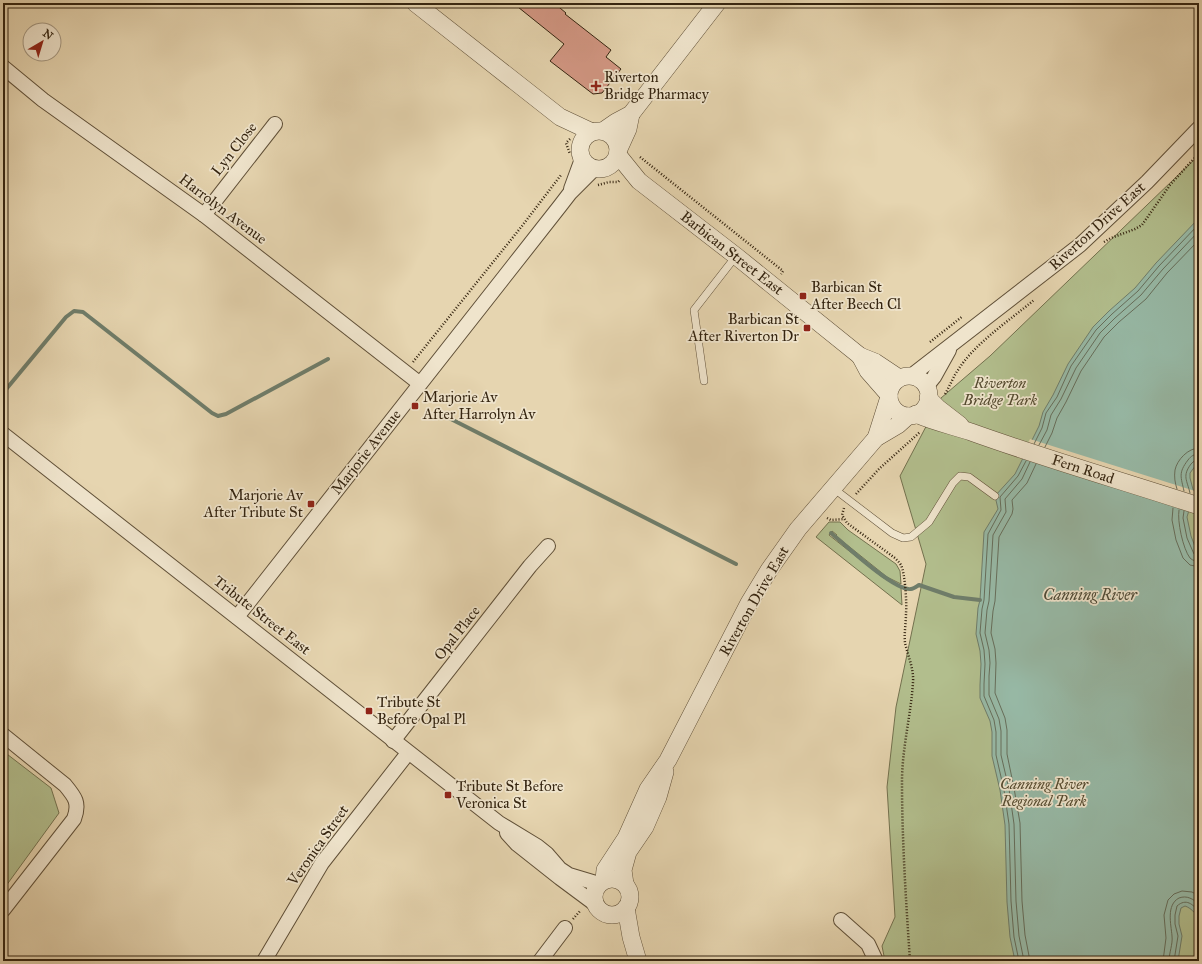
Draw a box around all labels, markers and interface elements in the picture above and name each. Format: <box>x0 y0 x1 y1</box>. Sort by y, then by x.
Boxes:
north arrow <box>22 22 62 62</box>
text: N <box>40 27 56 43</box>
place label: Riverton Bridge Pharmacy <box>604 68 710 103</box>
marker: Riverton Bridge Pharmacy <box>591 81 601 91</box>
street label: Lyn Close <box>208 119 260 179</box>
street label: Harrolyn Avenue <box>176 170 270 248</box>
street label: Riverton Drive East <box>1045 178 1149 274</box>
street label: Barbican Street East <box>677 207 788 299</box>
place label: Barbican St After Beech Cl <box>810 278 902 313</box>
marker: Barbican St After Beech Cl <box>798 291 808 301</box>
place label: Barbican St After Riverton Dr <box>687 310 800 345</box>
marker: Barbican St After Riverton Dr <box>802 323 812 333</box>
park label: Riverton Bridge Park <box>962 374 1037 409</box>
place label: Marjorie Av After Harrolyn Av <box>422 388 536 423</box>
marker: Marjorie Av After Harrolyn Av <box>410 401 420 411</box>
street label: Marjorie Avenue <box>327 406 405 498</box>
street label: Fern Road <box>1049 450 1117 488</box>
place label: Marjorie Av After Tribute St <box>203 486 304 521</box>
marker: Marjorie Av After Tribute St <box>306 499 316 509</box>
street label: Riverton Drive East <box>715 542 793 659</box>
street label: Tribute Street East <box>210 572 315 659</box>
water label: Canning River <box>1043 585 1138 604</box>
street label: Opal Place <box>430 602 484 664</box>
place label: Tribute St Before Opal Pl <box>377 693 467 728</box>
marker: Tribute St Before Opal Pl <box>364 706 374 716</box>
park label: Canning River Regional Park <box>1000 775 1089 810</box>
place label: Tribute St Before Veronica St <box>455 777 563 812</box>
marker: Tribute St Before Veronica St <box>443 790 453 800</box>
street label: Veronica Street <box>283 801 353 890</box>

